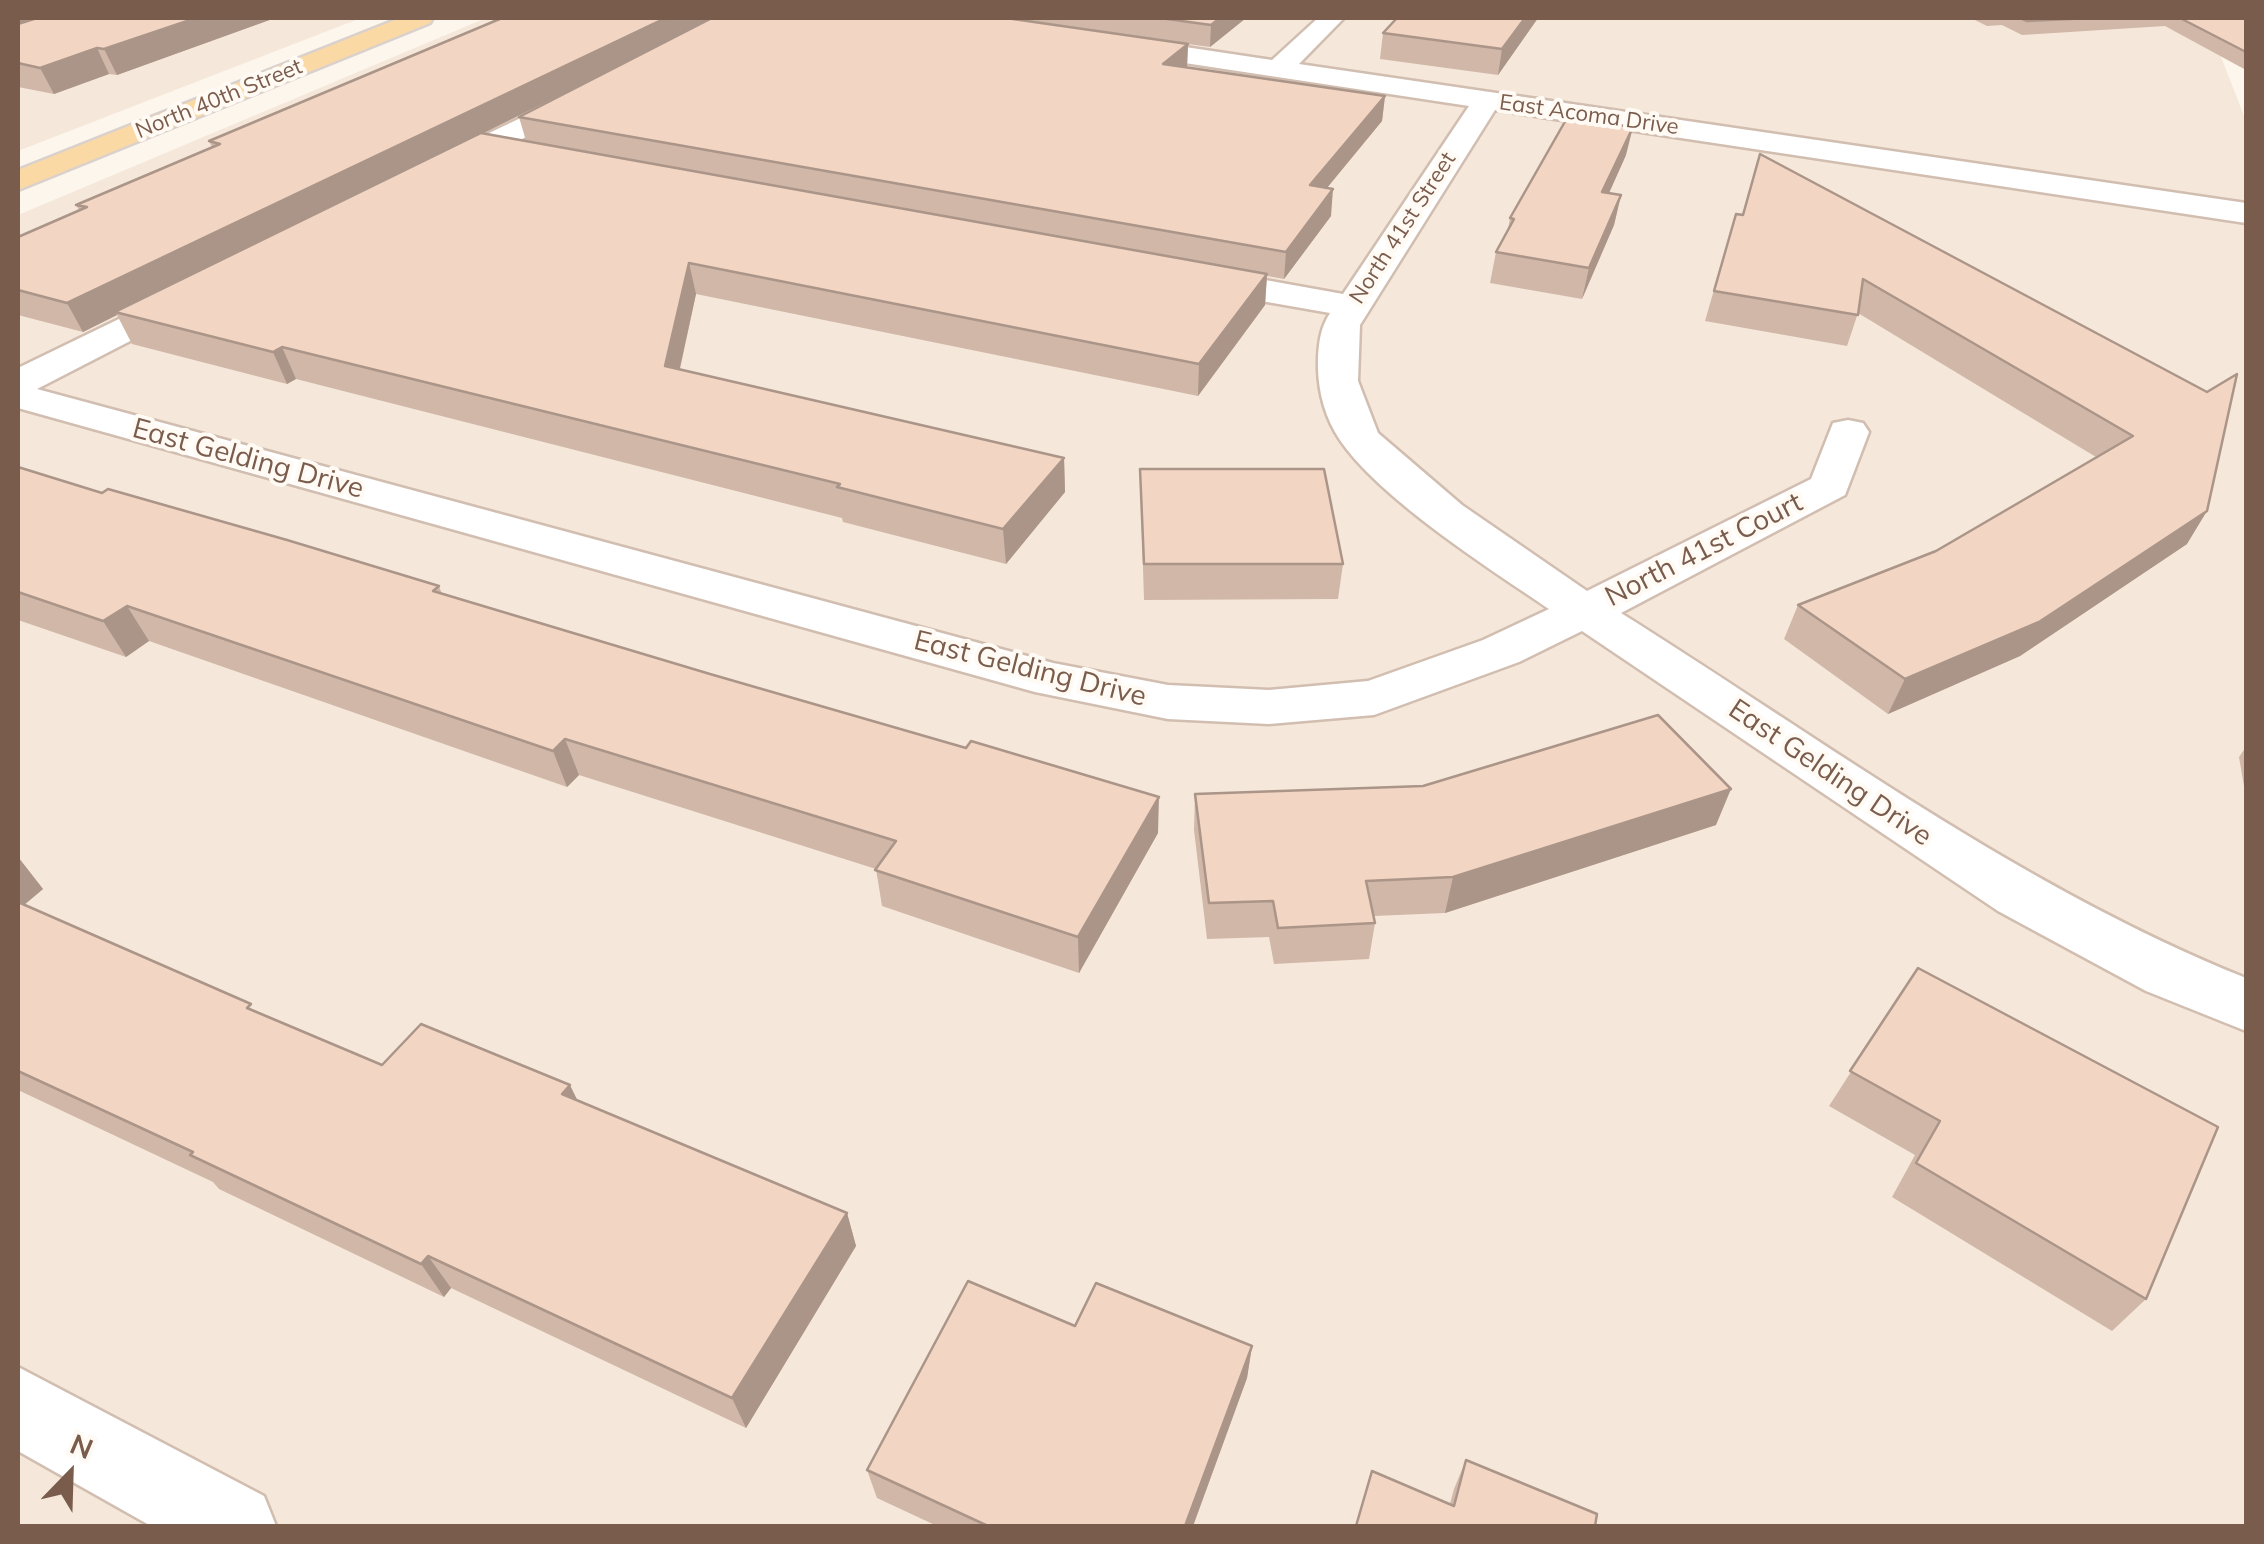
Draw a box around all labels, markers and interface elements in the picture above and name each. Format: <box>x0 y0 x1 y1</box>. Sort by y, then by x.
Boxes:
street label: North 40th Street <box>132 54 306 144</box>
street label: East Acoma Drive <box>1498 89 1680 141</box>
street label: North 41st Street <box>1344 147 1462 309</box>
street label: East Gelding Drive <box>129 412 367 506</box>
street label: North 41st Court <box>1600 486 1808 614</box>
street label: East Gelding Drive <box>910 624 1150 714</box>
street label: East Gelding Drive <box>1722 693 1938 853</box>
north arrow <box>20 1424 120 1524</box>
text: N <box>65 1426 98 1466</box>

